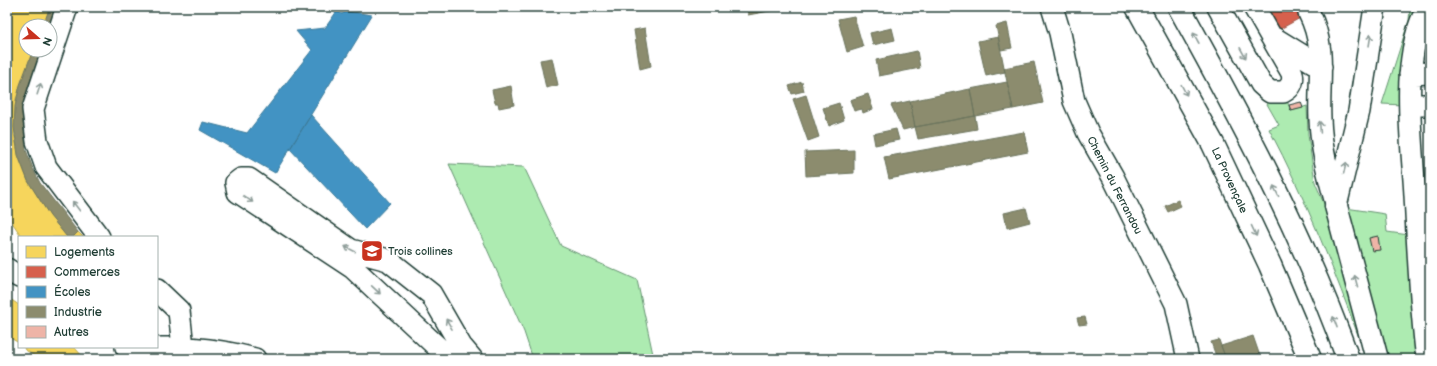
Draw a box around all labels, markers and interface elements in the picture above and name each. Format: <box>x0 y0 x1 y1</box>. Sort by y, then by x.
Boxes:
north arrow <box>18 18 58 58</box>
one-way arrow <box>1192 32 1200 44</box>
one-way arrow <box>1366 34 1374 47</box>
text: N <box>39 35 54 47</box>
one-way arrow <box>1240 47 1248 59</box>
one-way arrow <box>36 83 43 96</box>
one-way arrow <box>1180 84 1188 96</box>
one-way arrow <box>1317 121 1324 134</box>
street label: Chemin du Ferrandou <box>1084 134 1145 236</box>
street label: La Provençale <box>1209 145 1251 216</box>
one-way arrow <box>1342 162 1350 175</box>
one-way arrow <box>1272 185 1279 197</box>
one-way arrow <box>242 195 253 203</box>
one-way arrow <box>71 201 80 212</box>
one-way arrow <box>1251 225 1258 237</box>
legend <box>18 236 158 348</box>
school or university icon: Trois collines <box>359 238 385 264</box>
one-way arrow <box>344 244 356 252</box>
text: Logements <box>54 245 115 260</box>
place label: Trois collines <box>388 245 453 258</box>
text: Commerces <box>54 265 120 280</box>
one-way arrow <box>1352 275 1359 288</box>
text: Écoles <box>54 284 91 300</box>
one-way arrow <box>371 286 382 295</box>
text: Industrie <box>54 305 102 320</box>
one-way arrow <box>1330 317 1338 329</box>
one-way arrow <box>444 318 452 330</box>
text: Autres <box>54 325 89 340</box>

